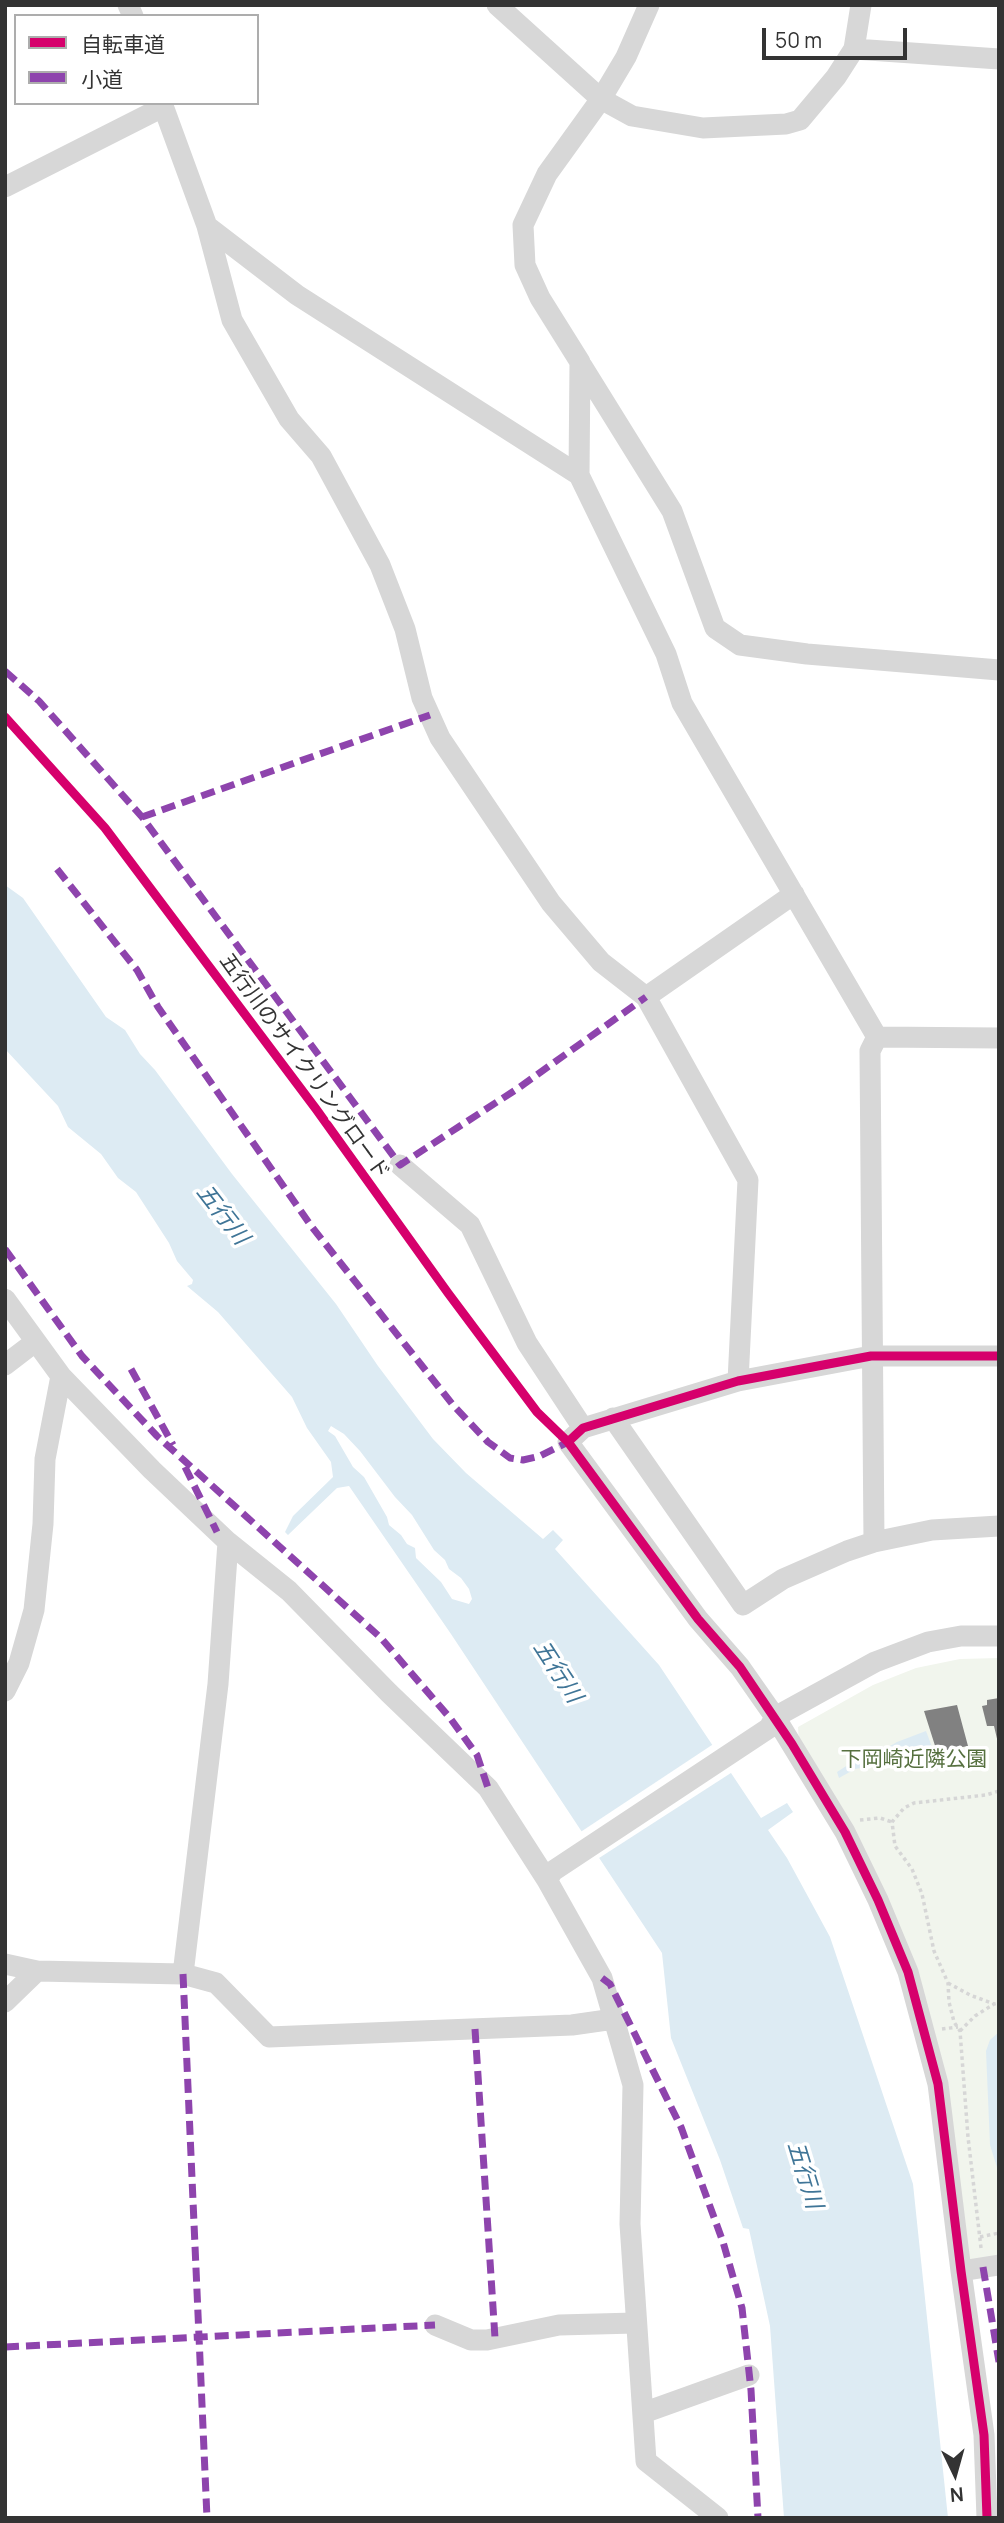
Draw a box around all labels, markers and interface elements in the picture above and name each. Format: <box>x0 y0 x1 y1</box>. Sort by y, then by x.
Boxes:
legend <box>14 14 259 105</box>
scale bar <box>766 14 911 58</box>
text: 50 m <box>775 26 822 54</box>
text: 自転車道 <box>81 30 165 58</box>
text: 小道 <box>81 65 123 93</box>
street label: 五行川のサイクリングロード <box>214 949 394 1185</box>
water label: 五行川 <box>190 1179 254 1251</box>
water label: 五行川 <box>527 1636 587 1708</box>
park label: 下岡崎近隣公園 <box>841 1747 987 1773</box>
water label: 五行川 <box>781 2138 827 2212</box>
north arrow <box>920 2439 990 2509</box>
text: N <box>949 2481 965 2508</box>

